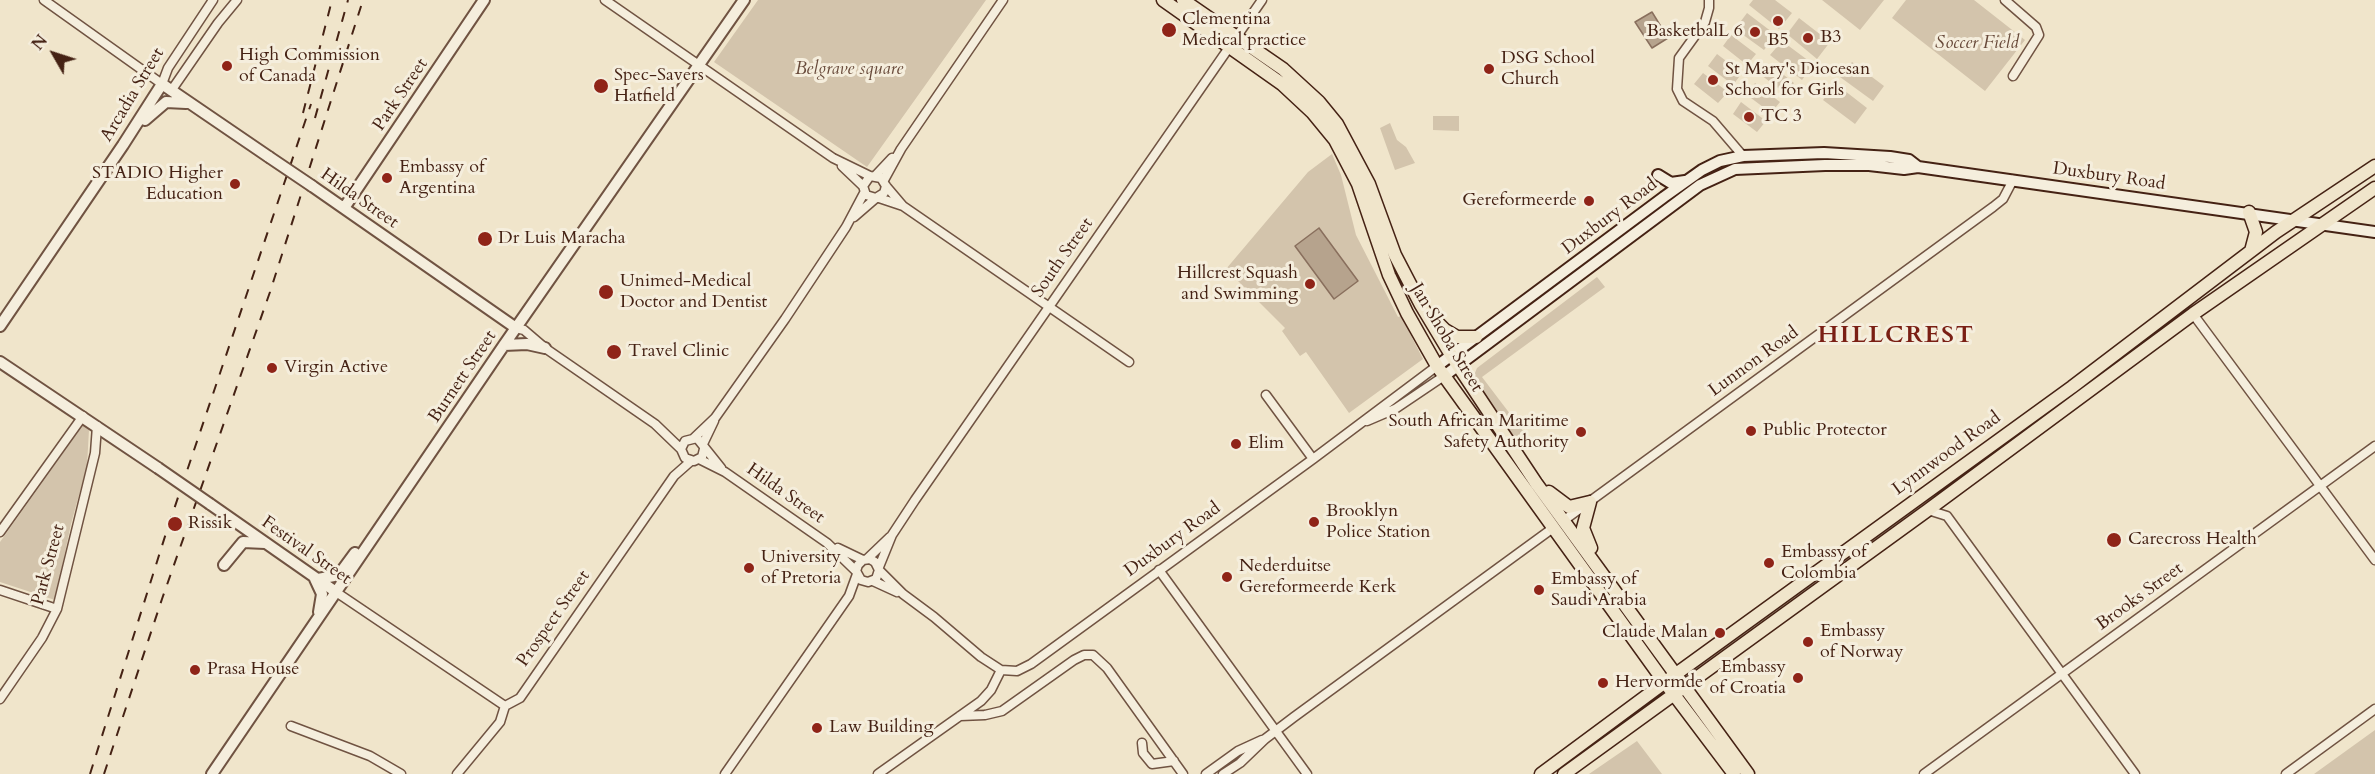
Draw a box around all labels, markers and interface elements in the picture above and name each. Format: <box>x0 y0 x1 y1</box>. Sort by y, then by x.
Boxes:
place label: Clementina Medical practice <box>1182 9 1306 52</box>
marker: B5 <box>1771 14 1785 28</box>
marker: Clementina Medical practice <box>1160 21 1178 39</box>
place label: BasketbalL 6 <box>1647 21 1743 43</box>
north arrow <box>24 24 84 84</box>
marker: BasketbalL 6 <box>1748 25 1762 39</box>
place label: B3 <box>1820 27 1841 49</box>
text: N <box>27 30 53 55</box>
place label: B5 <box>1767 30 1789 52</box>
marker: B3 <box>1801 31 1815 45</box>
park label: Soccer Field <box>1935 33 2019 55</box>
street label: Arcadia Street <box>96 44 170 146</box>
place label: High Commission of Canada <box>239 45 380 88</box>
place label: DSG School Church <box>1501 48 1595 90</box>
street label: Park Street <box>369 55 433 135</box>
marker: High Commission of Canada <box>220 59 234 73</box>
park label: Belgrave square <box>795 59 903 81</box>
place label: St Mary's Diocesan School for Girls <box>1725 59 1870 101</box>
marker: DSG School Church <box>1482 62 1496 76</box>
place label: Spec-Savers Hatfield <box>614 65 704 107</box>
marker: St Mary's Diocesan School for Girls <box>1706 73 1720 87</box>
marker: Spec-Savers Hatfield <box>592 77 610 95</box>
place label: TC 3 <box>1761 106 1802 128</box>
marker: TC 3 <box>1742 110 1756 124</box>
place label: Embassy of Argentina <box>399 157 484 200</box>
street label: Duxbury Road <box>2051 158 2167 196</box>
place label: STADIO Higher Education <box>92 163 223 206</box>
street label: Hilda Street <box>316 164 402 234</box>
marker: Embassy of Argentina <box>380 171 394 185</box>
street label: Duxbury Road <box>1558 174 1662 260</box>
marker: STADIO Higher Education <box>228 177 242 191</box>
place label: Gereformeerde <box>1462 190 1577 212</box>
marker: Gereformeerde <box>1582 194 1596 208</box>
street label: South Street <box>1028 214 1098 302</box>
place label: Dr Luis Maracha <box>498 228 626 250</box>
marker: Dr Luis Maracha <box>476 230 494 248</box>
place label: Hillcrest Squash and Swimming <box>1177 263 1298 306</box>
place label: Unimed-Medical Doctor and Dentist <box>620 271 767 314</box>
marker: Hillcrest Squash and Swimming <box>1303 277 1317 291</box>
street label: Jan Shoba Street <box>1405 280 1487 396</box>
marker: Unimed-Medical Doctor and Dentist <box>597 283 615 301</box>
street label: Lunnon Road <box>1705 322 1803 402</box>
district label: HILLCREST <box>1818 322 1974 350</box>
street label: Burnett Street <box>424 327 502 427</box>
place label: Travel Clinic <box>628 341 729 363</box>
marker: Travel Clinic <box>605 343 623 361</box>
place label: Virgin Active <box>284 357 388 379</box>
marker: Virgin Active <box>265 361 279 375</box>
street label: Lynnwood Road <box>1889 407 2005 501</box>
place label: South African Maritime Safety Authority <box>1388 411 1569 454</box>
place label: Public Protector <box>1763 420 1887 442</box>
marker: Public Protector <box>1744 424 1758 438</box>
marker: South African Maritime Safety Authority <box>1574 425 1588 439</box>
place label: Elim <box>1248 433 1284 455</box>
marker: Elim <box>1229 437 1243 451</box>
street label: Hilda Street <box>742 459 828 529</box>
street label: Duxbury Road <box>1121 498 1225 582</box>
place label: Brooklyn Police Station <box>1326 501 1430 544</box>
street label: Festival Street <box>257 512 355 590</box>
place label: Rissik <box>188 513 232 535</box>
marker: Rissik <box>166 515 184 533</box>
marker: Brooklyn Police Station <box>1307 515 1321 529</box>
street label: Park Street <box>28 522 70 608</box>
place label: Carecross Health <box>2128 529 2257 551</box>
marker: Carecross Health <box>2105 531 2123 549</box>
place label: Embassy of Colombia <box>1781 542 1866 584</box>
place label: University of Pretoria <box>761 547 841 590</box>
place label: Nederduitse Gereformeerde Kerk <box>1239 556 1396 598</box>
marker: Embassy of Colombia <box>1762 556 1776 570</box>
street label: Brooks Street <box>2092 558 2188 636</box>
marker: University of Pretoria <box>742 561 756 575</box>
street label: Prospect Street <box>513 567 595 671</box>
place label: Embassy of Saudi Arabia <box>1551 569 1647 612</box>
marker: Nederduitse Gereformeerde Kerk <box>1220 570 1234 584</box>
marker: Embassy of Saudi Arabia <box>1532 583 1546 597</box>
place label: Embassy of Norway <box>1820 621 1903 664</box>
place label: Claude Malan <box>1602 622 1708 644</box>
marker: Claude Malan <box>1713 626 1727 640</box>
marker: Embassy of Norway <box>1801 635 1815 649</box>
place label: Embassy of Croatia <box>1710 657 1786 700</box>
place label: Prasa House <box>207 659 299 681</box>
marker: Prasa House <box>188 663 202 677</box>
marker: Embassy of Croatia <box>1791 671 1805 685</box>
place label: Hervormde <box>1615 672 1703 694</box>
marker: Hervormde <box>1596 676 1610 690</box>
place label: Law Building <box>829 717 934 739</box>
marker: Law Building <box>810 721 824 735</box>

